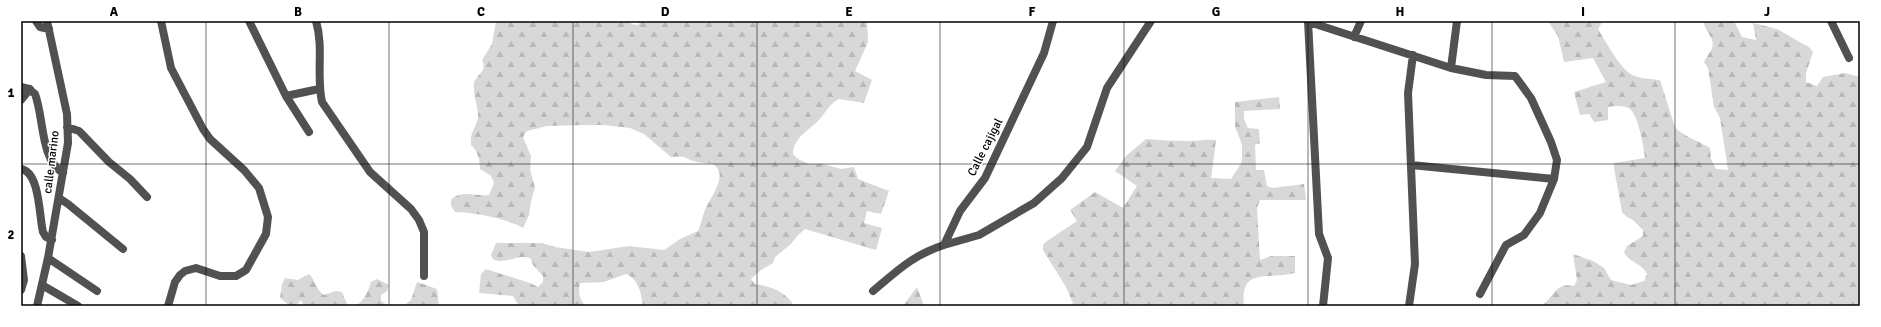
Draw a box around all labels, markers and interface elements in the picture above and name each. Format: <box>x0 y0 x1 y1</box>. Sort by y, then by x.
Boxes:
text: A <box>110 4 119 20</box>
text: B <box>294 4 302 20</box>
text: C <box>477 4 485 20</box>
text: D <box>661 4 670 20</box>
text: E <box>845 4 853 20</box>
text: F <box>1029 4 1036 20</box>
text: G <box>1212 4 1220 20</box>
text: H <box>1396 4 1404 20</box>
text: I <box>1581 4 1585 20</box>
text: J <box>1764 4 1770 20</box>
text: 1 <box>7 85 15 101</box>
street label: Calle cajigal <box>964 115 1007 179</box>
street label: calle marino <box>40 130 63 194</box>
text: 2 <box>7 227 15 243</box>

